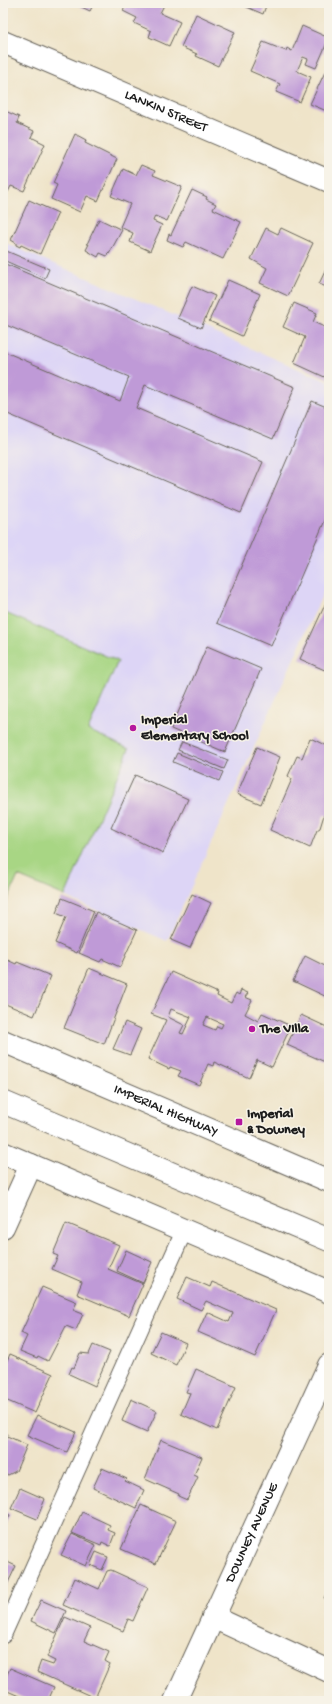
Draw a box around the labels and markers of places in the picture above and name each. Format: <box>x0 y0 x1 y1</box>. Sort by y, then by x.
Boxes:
place label: Imperial Elementary School <box>141 712 249 745</box>
marker: Imperial Elementary School <box>128 723 138 733</box>
place label: The VIlla <box>259 1021 310 1038</box>
marker: The VIlla <box>247 1024 257 1034</box>
place label: Imperial & Downey <box>247 1106 305 1139</box>
marker: Imperial & Downey <box>234 1117 244 1127</box>

